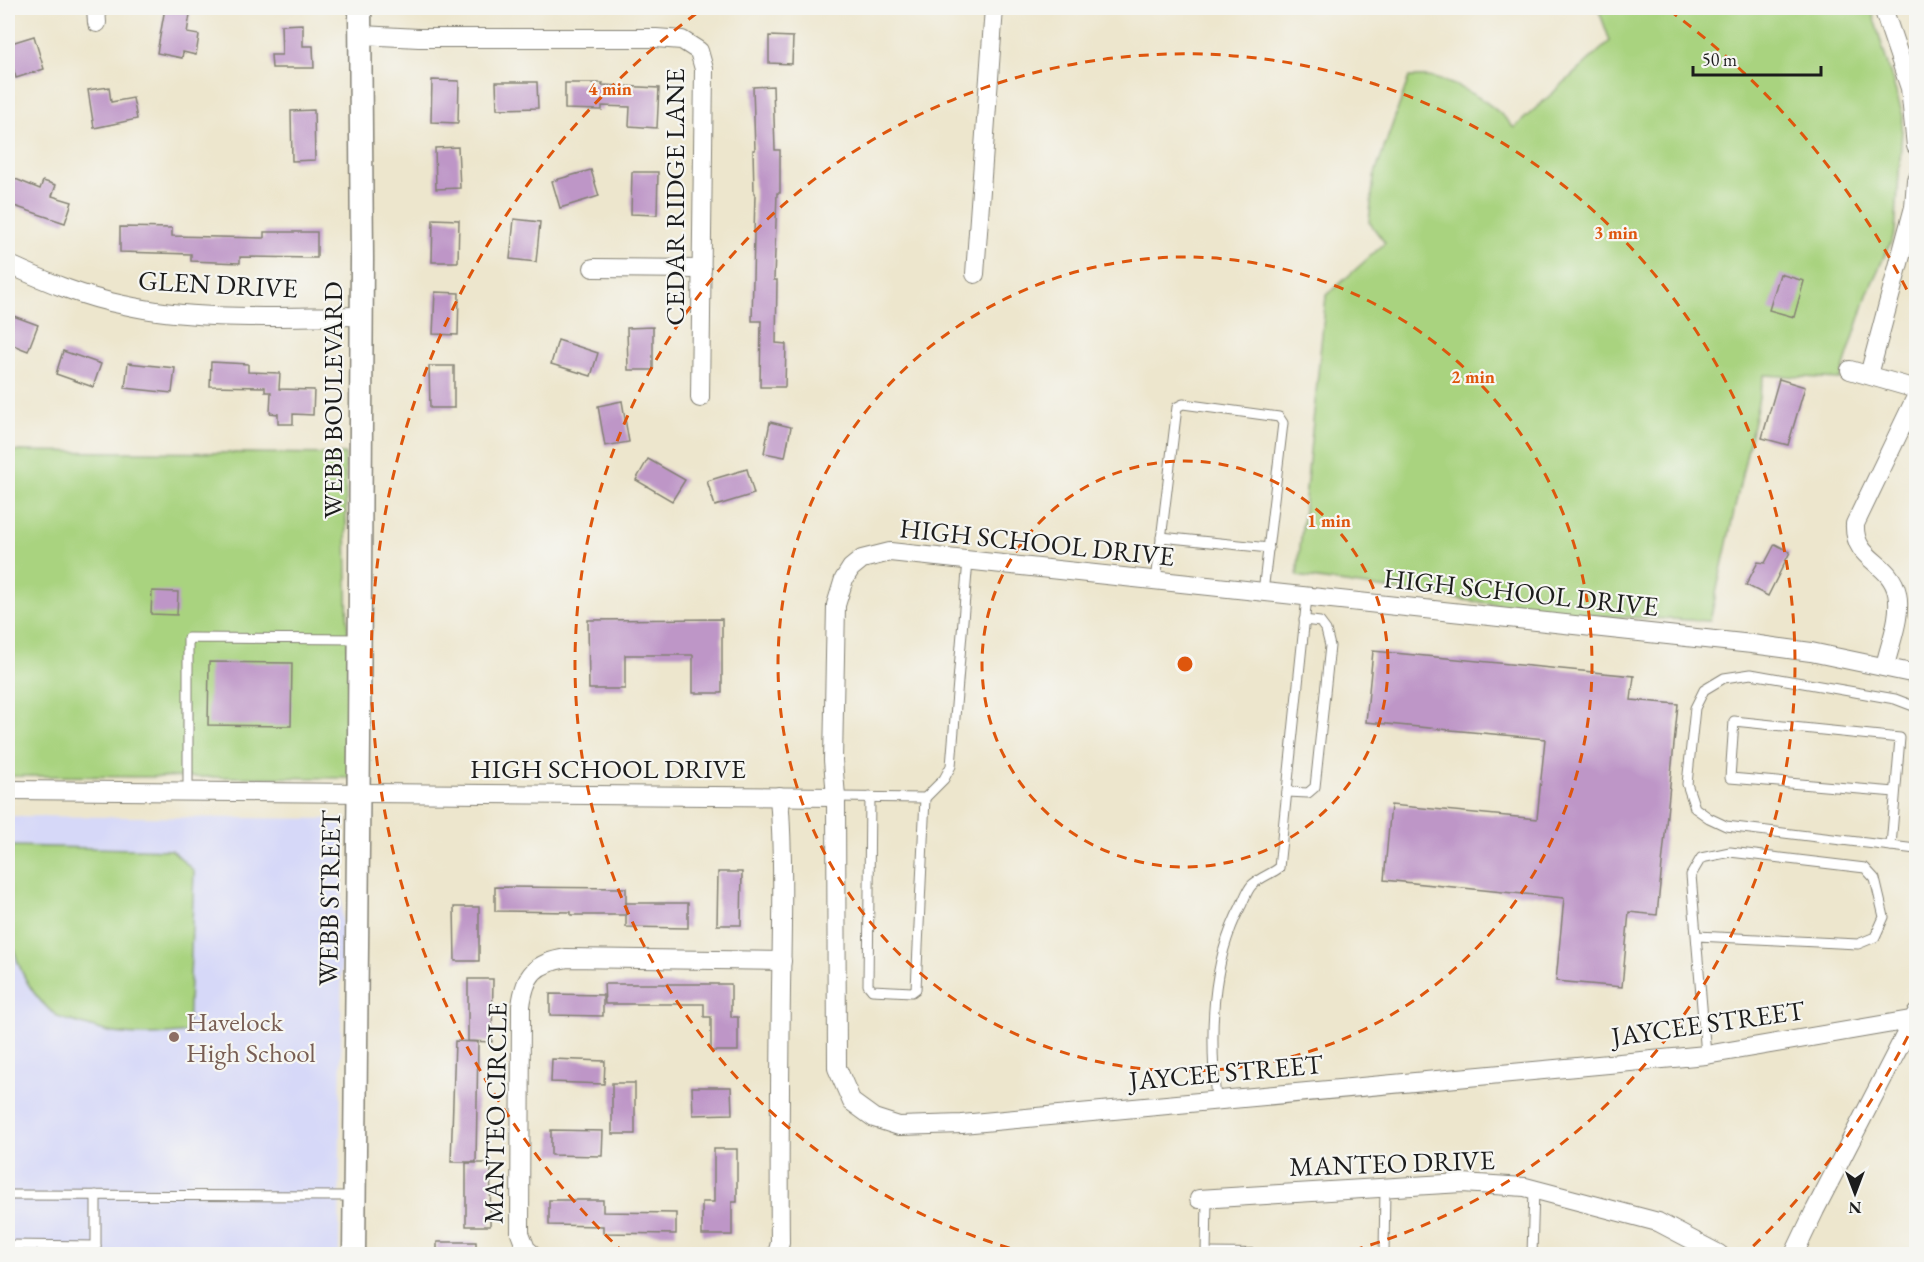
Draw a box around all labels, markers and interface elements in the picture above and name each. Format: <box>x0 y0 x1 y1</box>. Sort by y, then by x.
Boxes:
scale bar <box>1693 39 1820 77</box>
text: 50 m <box>1702 48 1737 71</box>
street label: CEDAR RIDGE LANE <box>657 68 692 326</box>
text: 4 min <box>588 77 632 100</box>
text: 3 min <box>1594 221 1638 244</box>
street label: GLEN DRIVE <box>137 262 299 306</box>
street label: WEBB BOULEVARD <box>315 281 350 519</box>
text: 2 min <box>1451 365 1495 388</box>
text: 1 min <box>1307 509 1351 532</box>
street label: HIGH SCHOOL DRIVE <box>898 510 1176 574</box>
street label: HIGH SCHOOL DRIVE <box>1382 560 1660 624</box>
centre of rings <box>1175 654 1195 674</box>
street label: HIGH SCHOOL DRIVE <box>470 751 746 786</box>
street label: WEBB STREET <box>310 809 348 986</box>
street label: JAYCEE STREET <box>1607 992 1808 1054</box>
street label: MANTEO CIRCLE <box>476 1002 514 1224</box>
place label: Havelock High School <box>186 1004 316 1070</box>
marker: Havelock High School <box>167 1030 181 1044</box>
street label: JAYCEE STREET <box>1126 1046 1325 1098</box>
street label: MANTEO DRIVE <box>1289 1142 1495 1184</box>
north arrow <box>1825 1163 1885 1223</box>
text: N <box>1848 1197 1861 1218</box>

